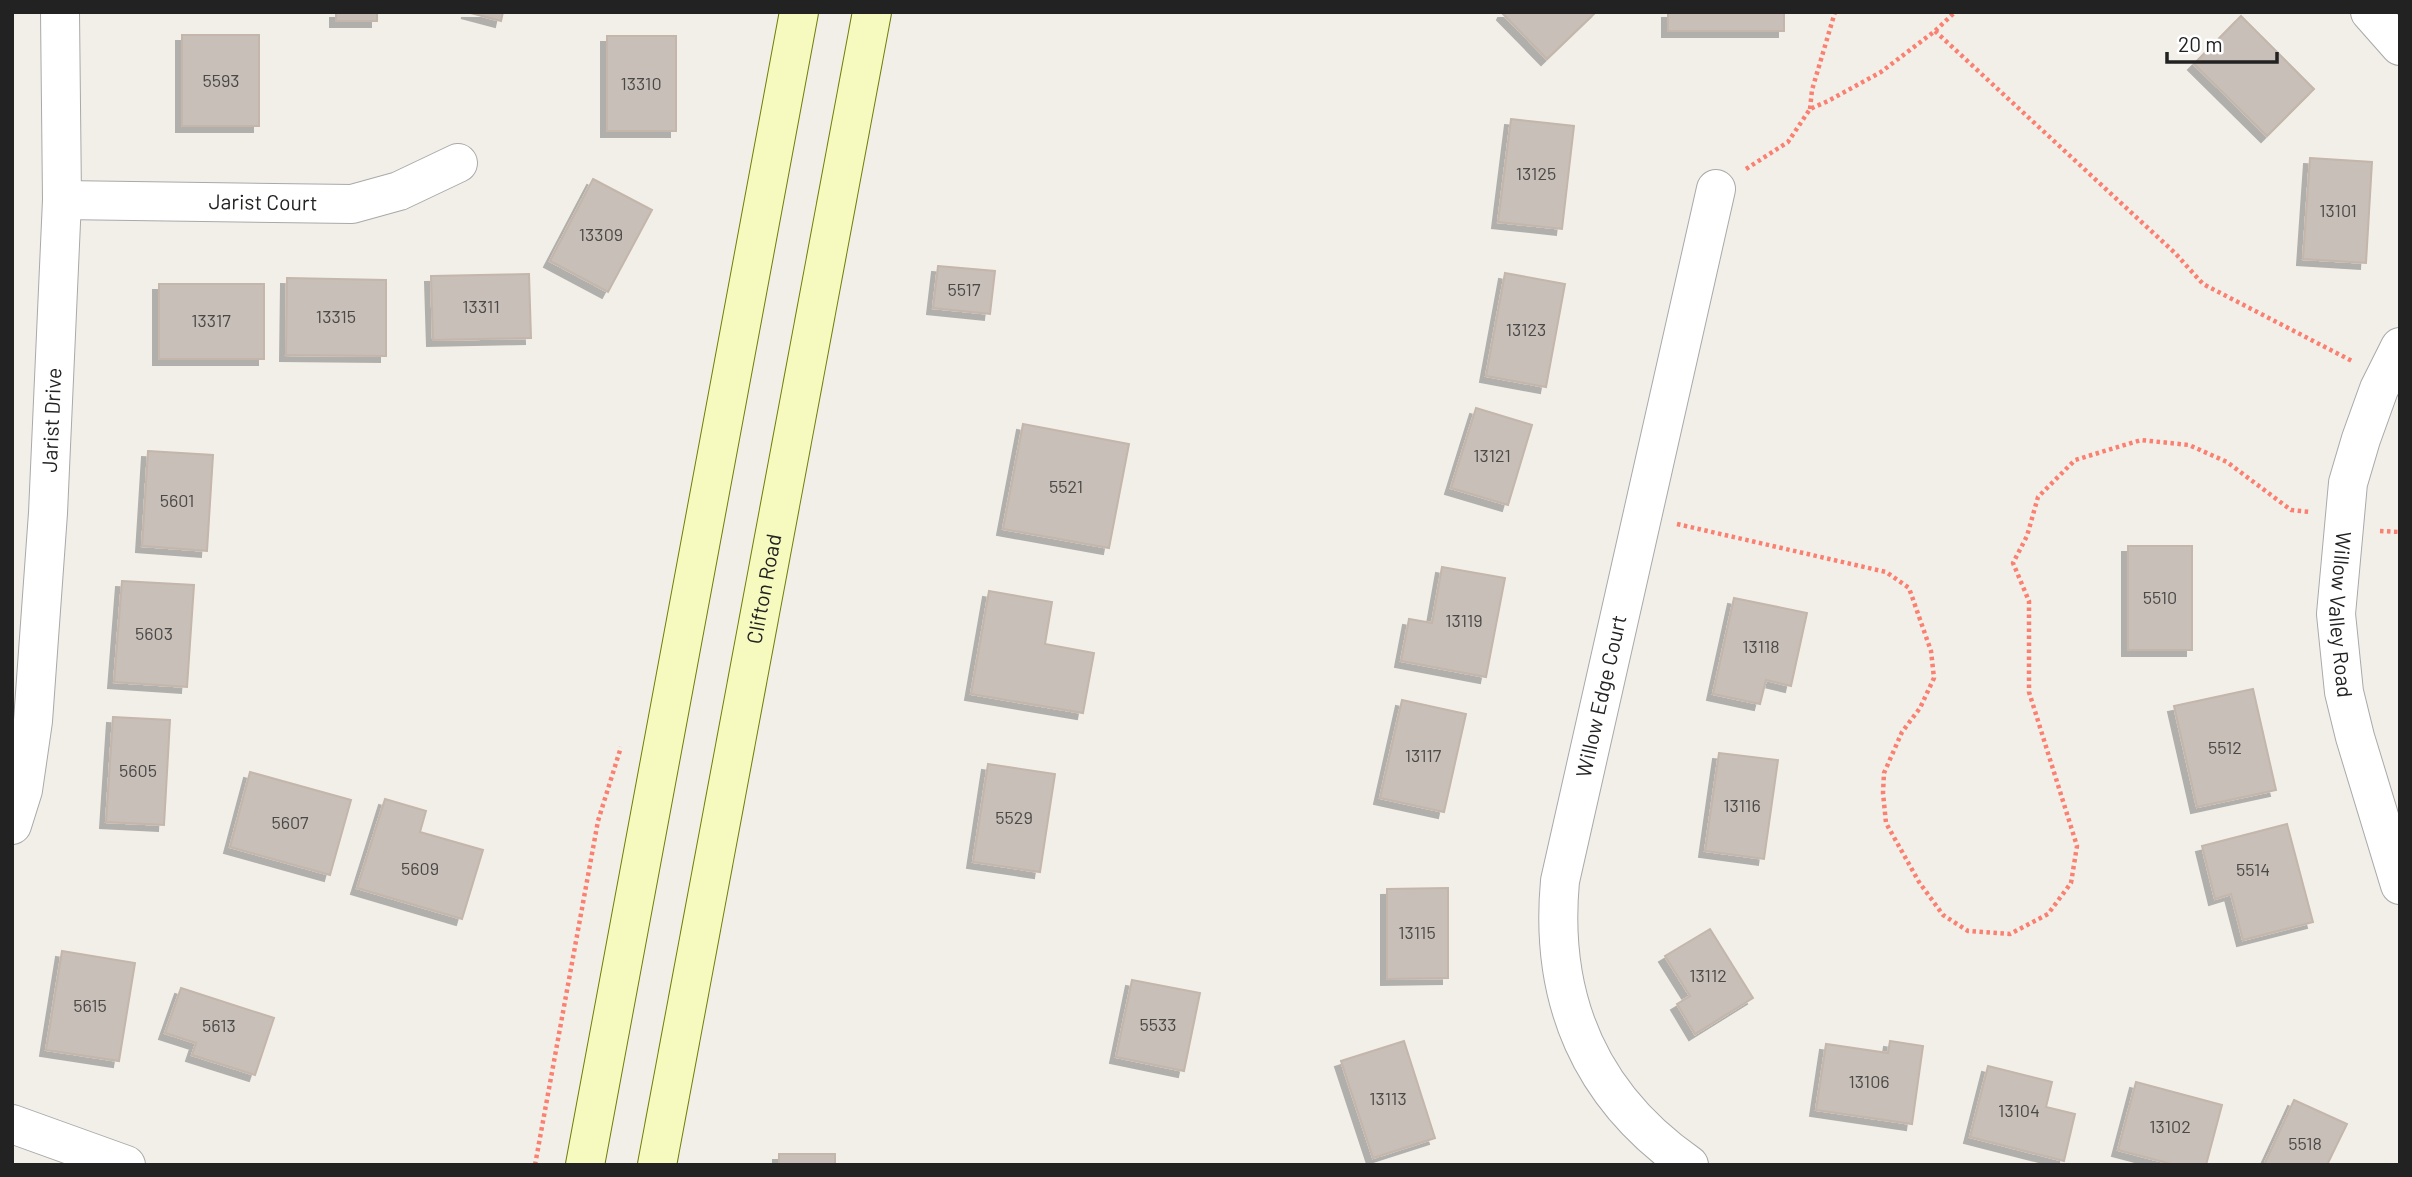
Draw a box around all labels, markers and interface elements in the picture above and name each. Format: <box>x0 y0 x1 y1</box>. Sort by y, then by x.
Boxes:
scale bar <box>2167 21 2277 65</box>
text: 20 m <box>2178 31 2223 56</box>
house number: 5593 <box>202 69 240 91</box>
house number: 13310 <box>620 72 662 94</box>
house number: 13125 <box>1516 162 1556 184</box>
street label: Jarist Court <box>208 188 318 215</box>
house number: 13101 <box>2319 199 2357 221</box>
house number: 13309 <box>579 223 623 245</box>
house number: 5517 <box>948 278 981 300</box>
house number: 13311 <box>462 295 500 317</box>
house number: 13315 <box>316 305 356 327</box>
house number: 13317 <box>191 309 231 331</box>
house number: 13123 <box>1506 318 1546 340</box>
street label: Jarist Drive <box>36 367 65 473</box>
house number: 13121 <box>1473 444 1511 466</box>
house number: 5521 <box>1049 475 1083 497</box>
house number: 5601 <box>160 489 194 511</box>
street label: Willow Valley Road <box>2325 530 2358 699</box>
street label: Clifton Road <box>740 532 785 646</box>
house number: 5510 <box>2143 586 2177 608</box>
house number: 13119 <box>1445 609 1483 631</box>
street label: Willow Edge Court <box>1570 612 1631 780</box>
house number: 5603 <box>135 622 173 644</box>
house number: 13118 <box>1742 635 1780 657</box>
house number: 5512 <box>2208 736 2242 758</box>
house number: 13117 <box>1405 744 1442 766</box>
house number: 5605 <box>119 759 157 781</box>
house number: 13116 <box>1723 794 1761 816</box>
house number: 5529 <box>995 806 1033 828</box>
house number: 5607 <box>271 811 309 833</box>
house number: 5609 <box>401 857 439 879</box>
house number: 5514 <box>2236 858 2270 880</box>
house number: 13115 <box>1398 921 1436 943</box>
house number: 13112 <box>1689 964 1727 986</box>
house number: 5615 <box>73 994 107 1016</box>
house number: 5533 <box>1139 1013 1177 1035</box>
house number: 5613 <box>202 1014 236 1036</box>
house number: 13106 <box>1848 1070 1890 1092</box>
house number: 13113 <box>1369 1087 1407 1109</box>
house number: 13104 <box>1998 1099 2040 1121</box>
house number: 13102 <box>2149 1115 2191 1137</box>
house number: 5518 <box>2288 1132 2322 1154</box>

